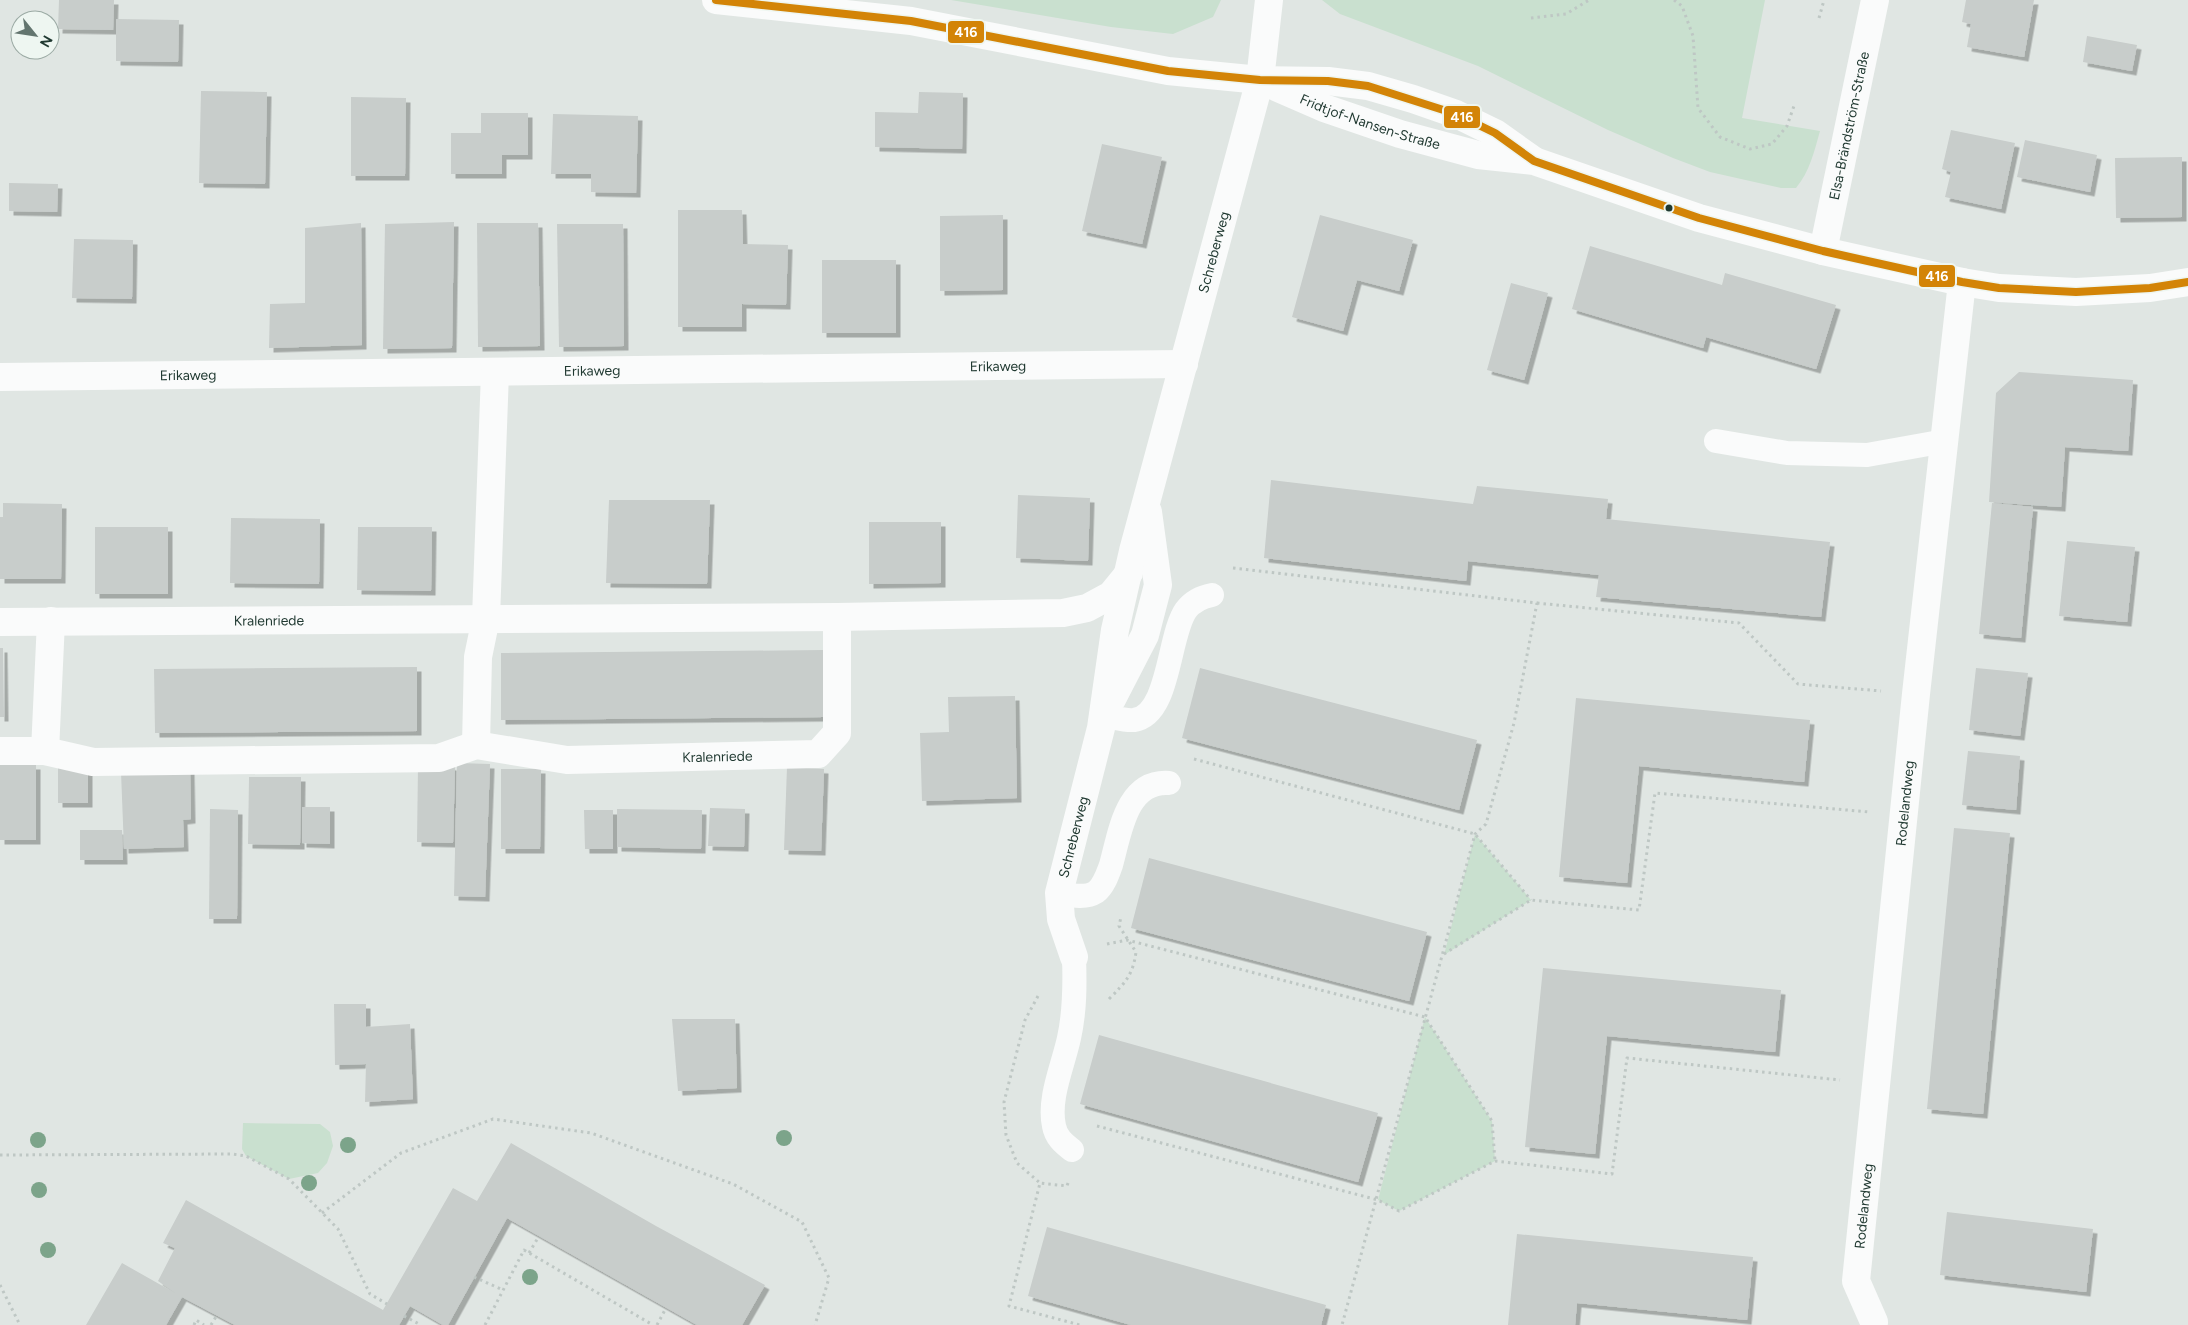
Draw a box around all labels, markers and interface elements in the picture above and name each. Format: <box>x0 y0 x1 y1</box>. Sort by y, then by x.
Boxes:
north arrow <box>10 10 60 60</box>
line badge: 416 <box>947 20 985 44</box>
text: 416 <box>955 24 977 41</box>
text: N <box>36 32 56 50</box>
street label: Elsa-Brändström-Straße <box>1825 50 1873 201</box>
street label: Fridtjof-Nansen-Straße <box>1297 90 1442 153</box>
line badge: 416 <box>1443 105 1481 129</box>
text: 416 <box>1451 109 1473 126</box>
unlabelled marker <box>1664 203 1674 213</box>
street label: Schreberweg <box>1194 210 1233 295</box>
line badge: 416 <box>1918 264 1956 288</box>
text: 416 <box>1926 268 1948 285</box>
street label: Erikaweg <box>970 357 1026 375</box>
street label: Erikaweg <box>564 362 620 379</box>
street label: Erikaweg <box>160 366 216 384</box>
street label: Kralenriede <box>234 612 305 629</box>
street label: Kralenriede <box>682 747 753 766</box>
street label: Rodelandweg <box>1892 760 1918 847</box>
street label: Schreberweg <box>1055 794 1092 880</box>
street label: Rodelandweg <box>1851 1163 1876 1250</box>

